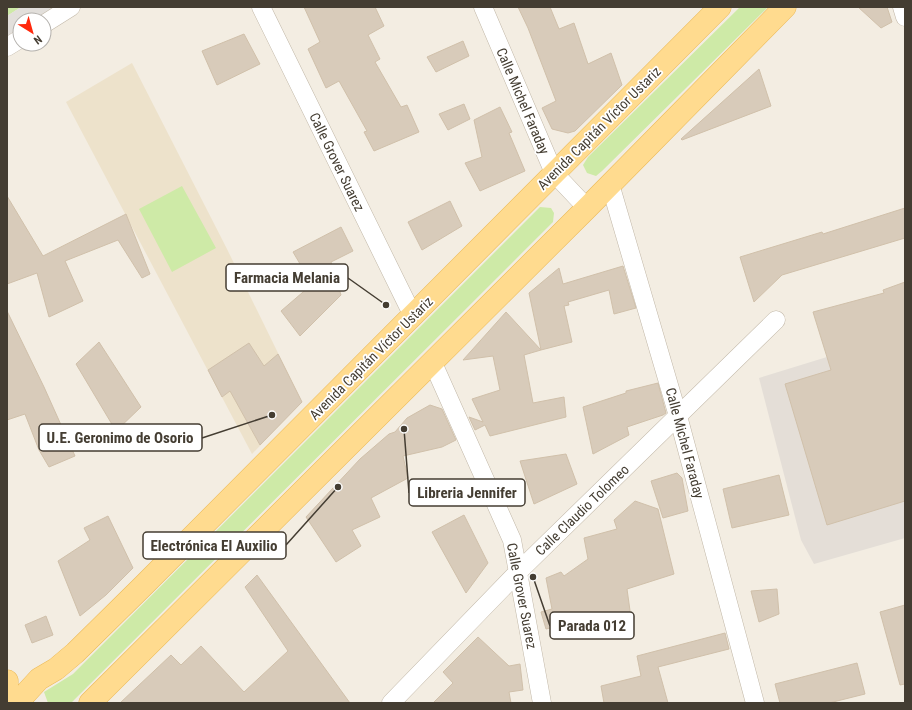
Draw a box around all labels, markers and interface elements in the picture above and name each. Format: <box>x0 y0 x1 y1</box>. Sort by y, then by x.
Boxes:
north arrow <box>12 12 52 52</box>
text: N <box>31 32 44 47</box>
street label: Calle Michel Faraday <box>493 45 553 157</box>
street label: Avenida Capitán Víctor Ustariz <box>534 63 664 193</box>
street label: Calle Grover Suarez <box>306 110 368 214</box>
callout: Farmacia Melania <box>226 264 348 291</box>
text: Farmacia Melania <box>234 269 340 287</box>
street label: Avenida Capitán Víctor Ustariz <box>306 293 436 423</box>
street label: Calle Michel Faraday <box>663 386 708 500</box>
callout: U.E. Geronimo de Osorio <box>39 424 202 451</box>
text: U.E. Geronimo de Osorio <box>46 429 194 447</box>
street label: Calle Claudio Tolomeo <box>532 461 632 559</box>
callout: Libreria Jennifer <box>409 479 525 506</box>
text: Libreria Jennifer <box>417 484 517 502</box>
callout: Electrónica El Auxilio <box>143 532 286 559</box>
text: Electrónica El Auxilio <box>150 537 278 555</box>
street label: Calle Grover Suarez <box>504 542 540 650</box>
callout: Parada 012 <box>550 612 634 639</box>
text: Parada 012 <box>558 617 626 635</box>

